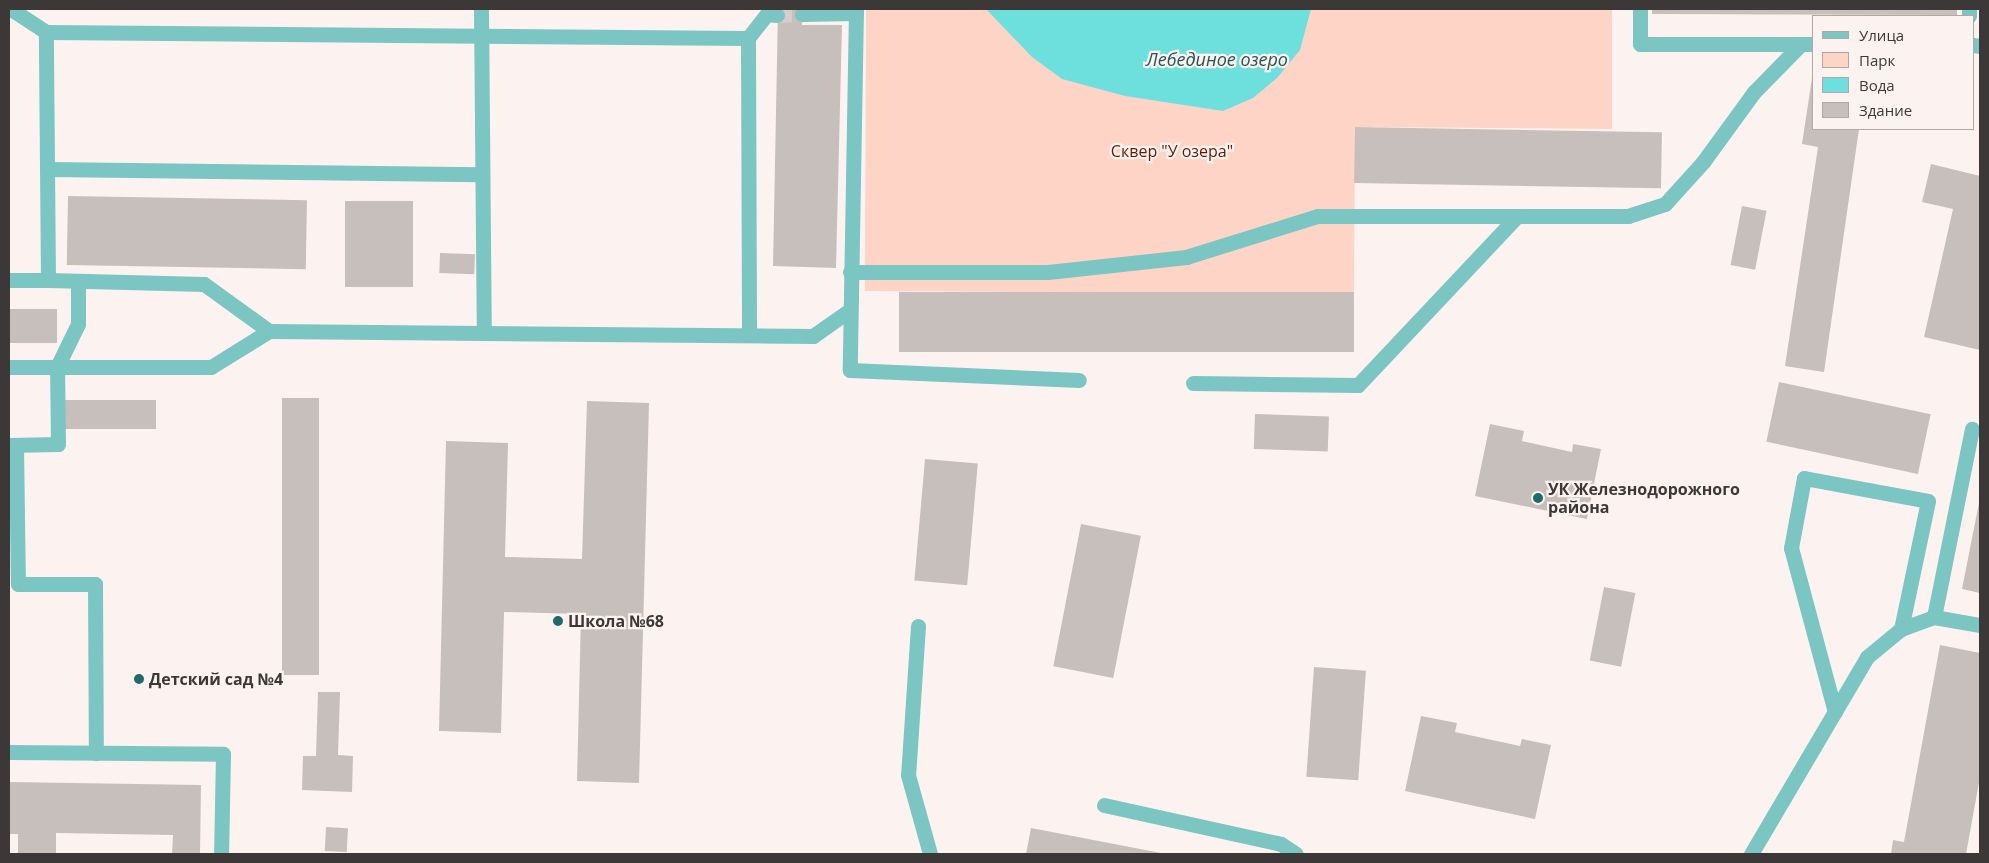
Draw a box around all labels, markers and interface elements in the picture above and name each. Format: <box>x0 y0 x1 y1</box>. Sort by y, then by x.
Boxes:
legend <box>1812 15 1974 130</box>
text: Улица <box>1859 25 1904 45</box>
water label: Лебединое озеро <box>1146 48 1288 70</box>
text: Парк <box>1859 50 1895 70</box>
text: Вода <box>1859 75 1895 95</box>
text: Здание <box>1859 100 1912 120</box>
park label: Сквер "У озера" <box>1111 141 1233 161</box>
place label: УК Железнодорожного района <box>1548 479 1740 517</box>
marker: УК Железнодорожного района <box>1532 492 1544 504</box>
place label: Школа №68 <box>568 611 664 631</box>
marker: Школа №68 <box>552 615 564 627</box>
place label: Детский сад №4 <box>149 669 283 689</box>
marker: Детский сад №4 <box>133 673 145 685</box>

